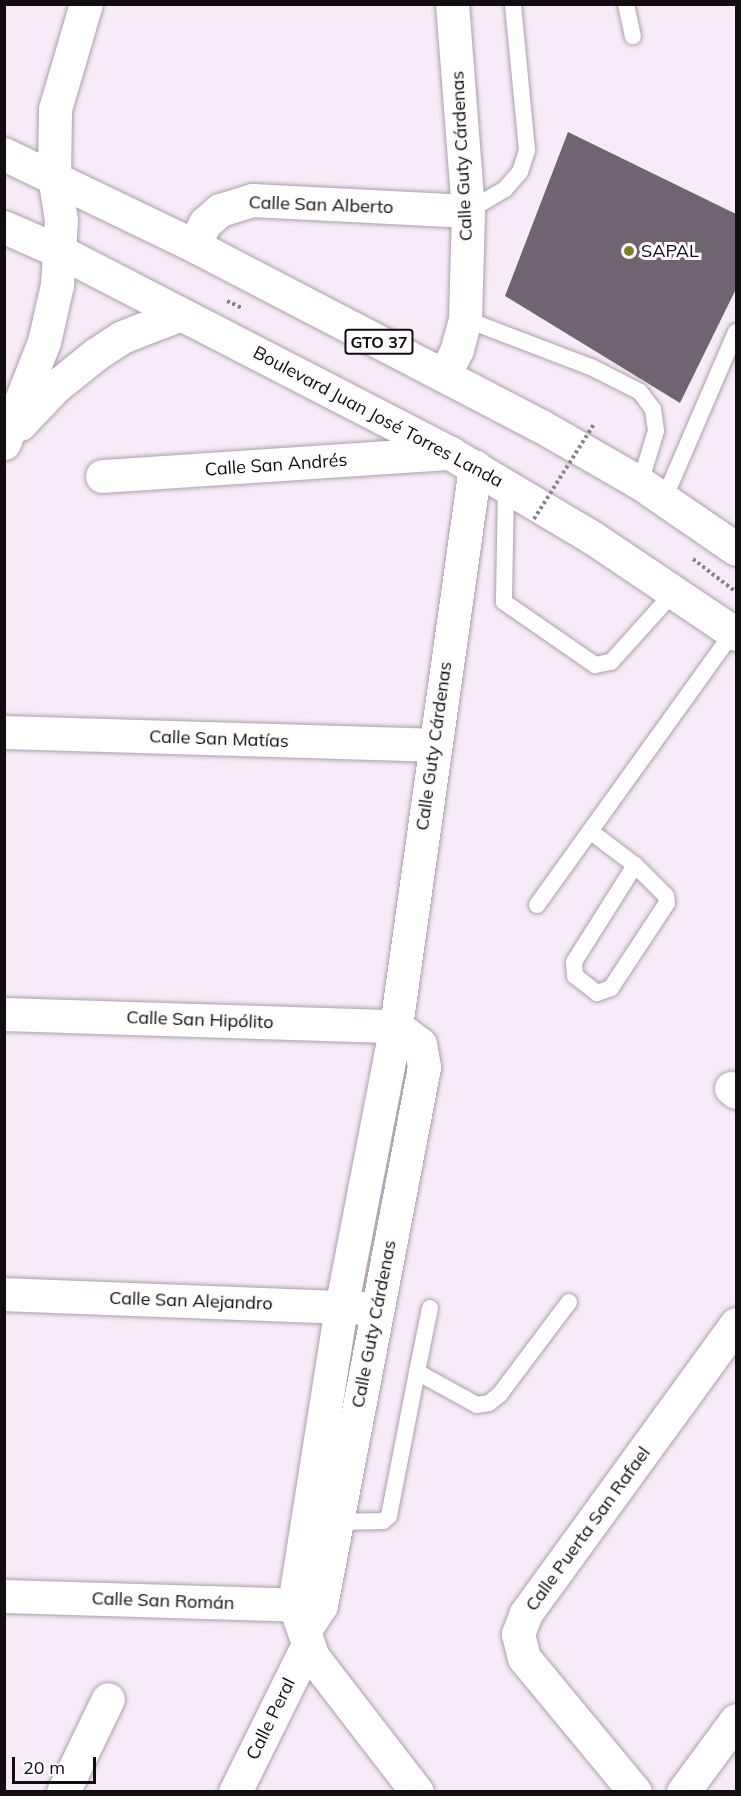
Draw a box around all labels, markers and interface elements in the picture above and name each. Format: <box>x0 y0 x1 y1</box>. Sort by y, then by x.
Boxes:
street label: Calle Guty Cárdenas <box>447 70 477 242</box>
street label: Calle San Alberto <box>248 192 394 218</box>
place label: SAPAL <box>641 240 699 262</box>
marker: SAPAL <box>622 244 636 258</box>
road number: GTO 37 <box>343 329 415 355</box>
street label: Boulevard Juan José Torres Landa <box>249 342 507 492</box>
street label: Calle San Andrés <box>204 449 348 481</box>
street label: Calle Guty Cárdenas <box>411 660 457 832</box>
street label: Calle San Matías <box>149 726 289 752</box>
street label: Calle San Hipólito <box>126 1007 274 1033</box>
street label: Calle Guty Cárdenas <box>347 1238 401 1410</box>
street label: Calle San Alejandro <box>109 1287 273 1315</box>
street label: Calle Puerta San Rafael <box>521 1443 655 1615</box>
street label: Calle San Román <box>91 1588 235 1614</box>
street label: Calle Peral <box>242 1674 300 1764</box>
scale bar <box>15 1745 99 1783</box>
text: 20 m <box>23 1756 65 1779</box>

